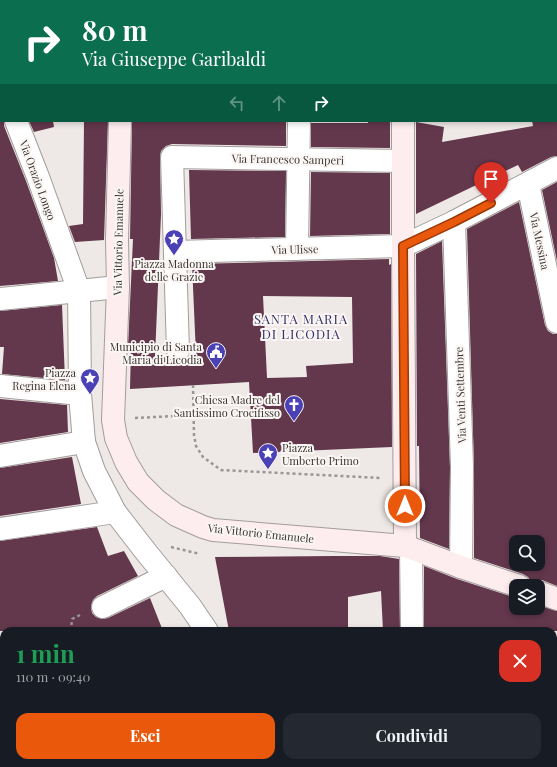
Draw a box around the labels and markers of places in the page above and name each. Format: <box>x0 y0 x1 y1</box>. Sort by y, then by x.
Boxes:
pin <box>474 162 508 203</box>
place icon: Piazza Madonna delle Grazie <box>163 228 185 256</box>
place label: Piazza Madonna delle Grazie <box>134 256 214 284</box>
place label: Municipio di Santa Maria di Licodia <box>110 339 203 367</box>
public building icon: Municipio di Santa Maria di Licodia <box>205 341 227 369</box>
place label: Piazza Regina Elena <box>12 365 77 393</box>
place icon: Piazza Regina Elena <box>79 367 101 395</box>
place label: Chiesa Madre del Santissimo Crocifisso <box>174 392 280 420</box>
church icon: Chiesa Madre del Santissimo Crocifisso <box>283 394 305 422</box>
place label: Piazza Umberto Primo <box>282 440 359 468</box>
place icon: Piazza Umberto Primo <box>257 442 279 470</box>

